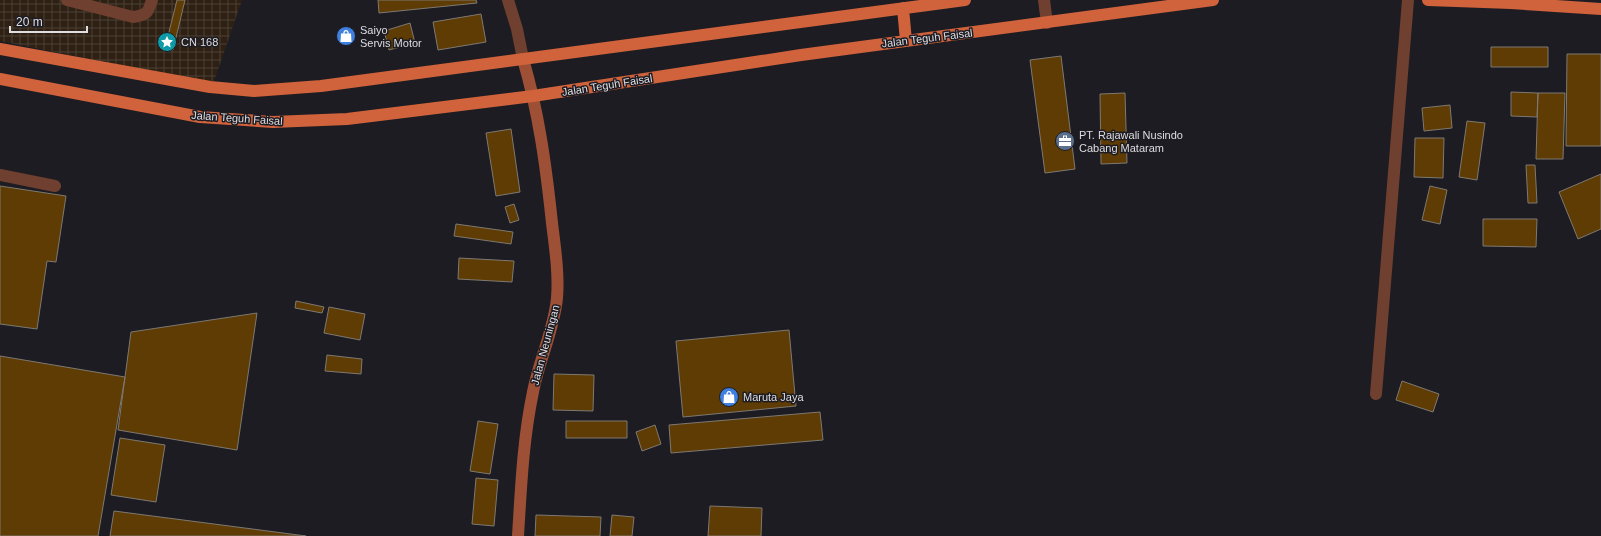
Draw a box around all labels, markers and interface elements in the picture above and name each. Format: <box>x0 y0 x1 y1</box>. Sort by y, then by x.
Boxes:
scale bar <box>10 8 87 34</box>
text: 20 m <box>16 15 43 29</box>
place label: Saiyo Servis Motor <box>360 24 422 49</box>
shop icon: Saiyo Servis Motor <box>335 25 357 47</box>
street label: Jalan Teguh Faisal <box>881 26 973 50</box>
place icon: CN 168 <box>156 31 178 53</box>
place label: CN 168 <box>181 36 218 48</box>
street label: Jalan Teguh Faisal <box>561 72 653 98</box>
street label: Jalan Teguh Faisal <box>191 109 283 127</box>
place label: PT. Rajawali Nusindo Cabang Mataram <box>1079 129 1183 154</box>
office icon: PT. Rajawali Nusindo Cabang Mataram <box>1054 130 1076 152</box>
street label: Jalan Neuningan <box>529 304 561 386</box>
shop icon: Maruta Jaya <box>718 386 740 408</box>
place label: Maruta Jaya <box>743 391 804 403</box>

